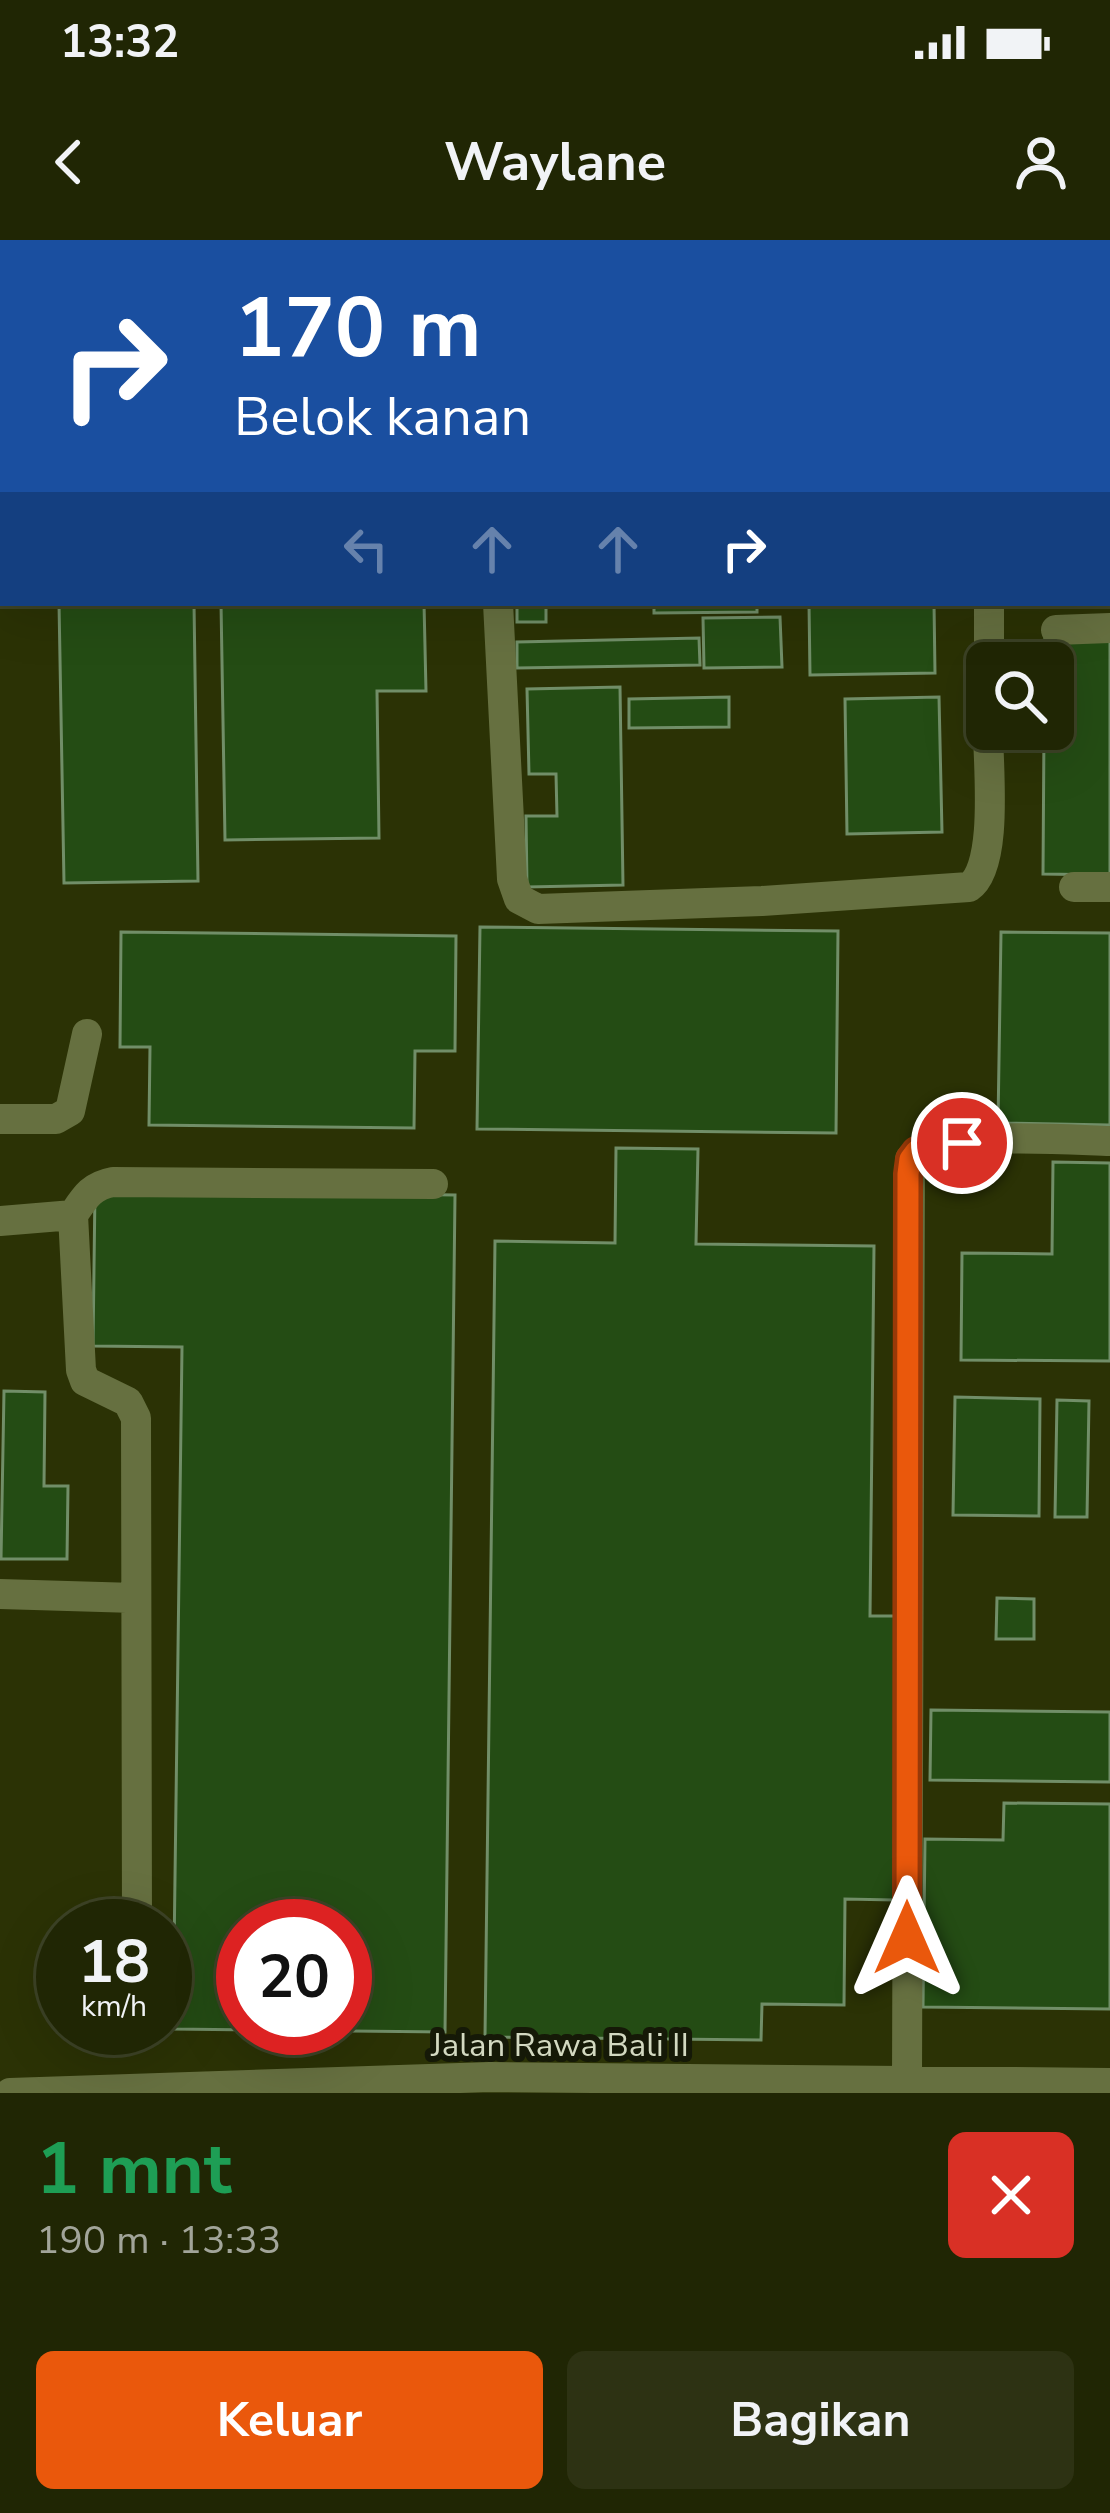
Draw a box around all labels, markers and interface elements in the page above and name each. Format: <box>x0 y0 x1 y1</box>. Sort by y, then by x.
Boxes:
text: 13:32 <box>60 12 179 73</box>
text: Waylane <box>444 125 666 199</box>
icon: back <box>36 129 102 195</box>
icon: person <box>1008 129 1074 195</box>
text: 170 m <box>234 271 482 386</box>
icon: right <box>36 288 192 444</box>
text: Belok kanan <box>234 380 531 454</box>
icon: left <box>333 516 399 582</box>
icon: ahead <box>459 516 525 582</box>
icon: ahead <box>585 516 651 582</box>
icon: right <box>711 516 777 582</box>
map controls <box>966 642 1074 750</box>
button: search <box>966 642 1074 750</box>
pin <box>911 1092 1013 1194</box>
icon: arrive <box>929 1110 995 1176</box>
position arrow <box>844 1875 970 2001</box>
speed limit sign: 20 <box>216 1899 372 2055</box>
text: 18 <box>78 1921 150 2003</box>
text: km/h <box>81 1986 147 2027</box>
street label: Jalan Rawa Bali II <box>430 2023 689 2068</box>
text: 1 mnt <box>36 2120 232 2218</box>
button: close <box>948 2132 1074 2258</box>
text: 190 m · 13:33 <box>36 2214 281 2267</box>
button: Keluar <box>36 2351 543 2489</box>
button: Bagikan <box>567 2351 1074 2489</box>

